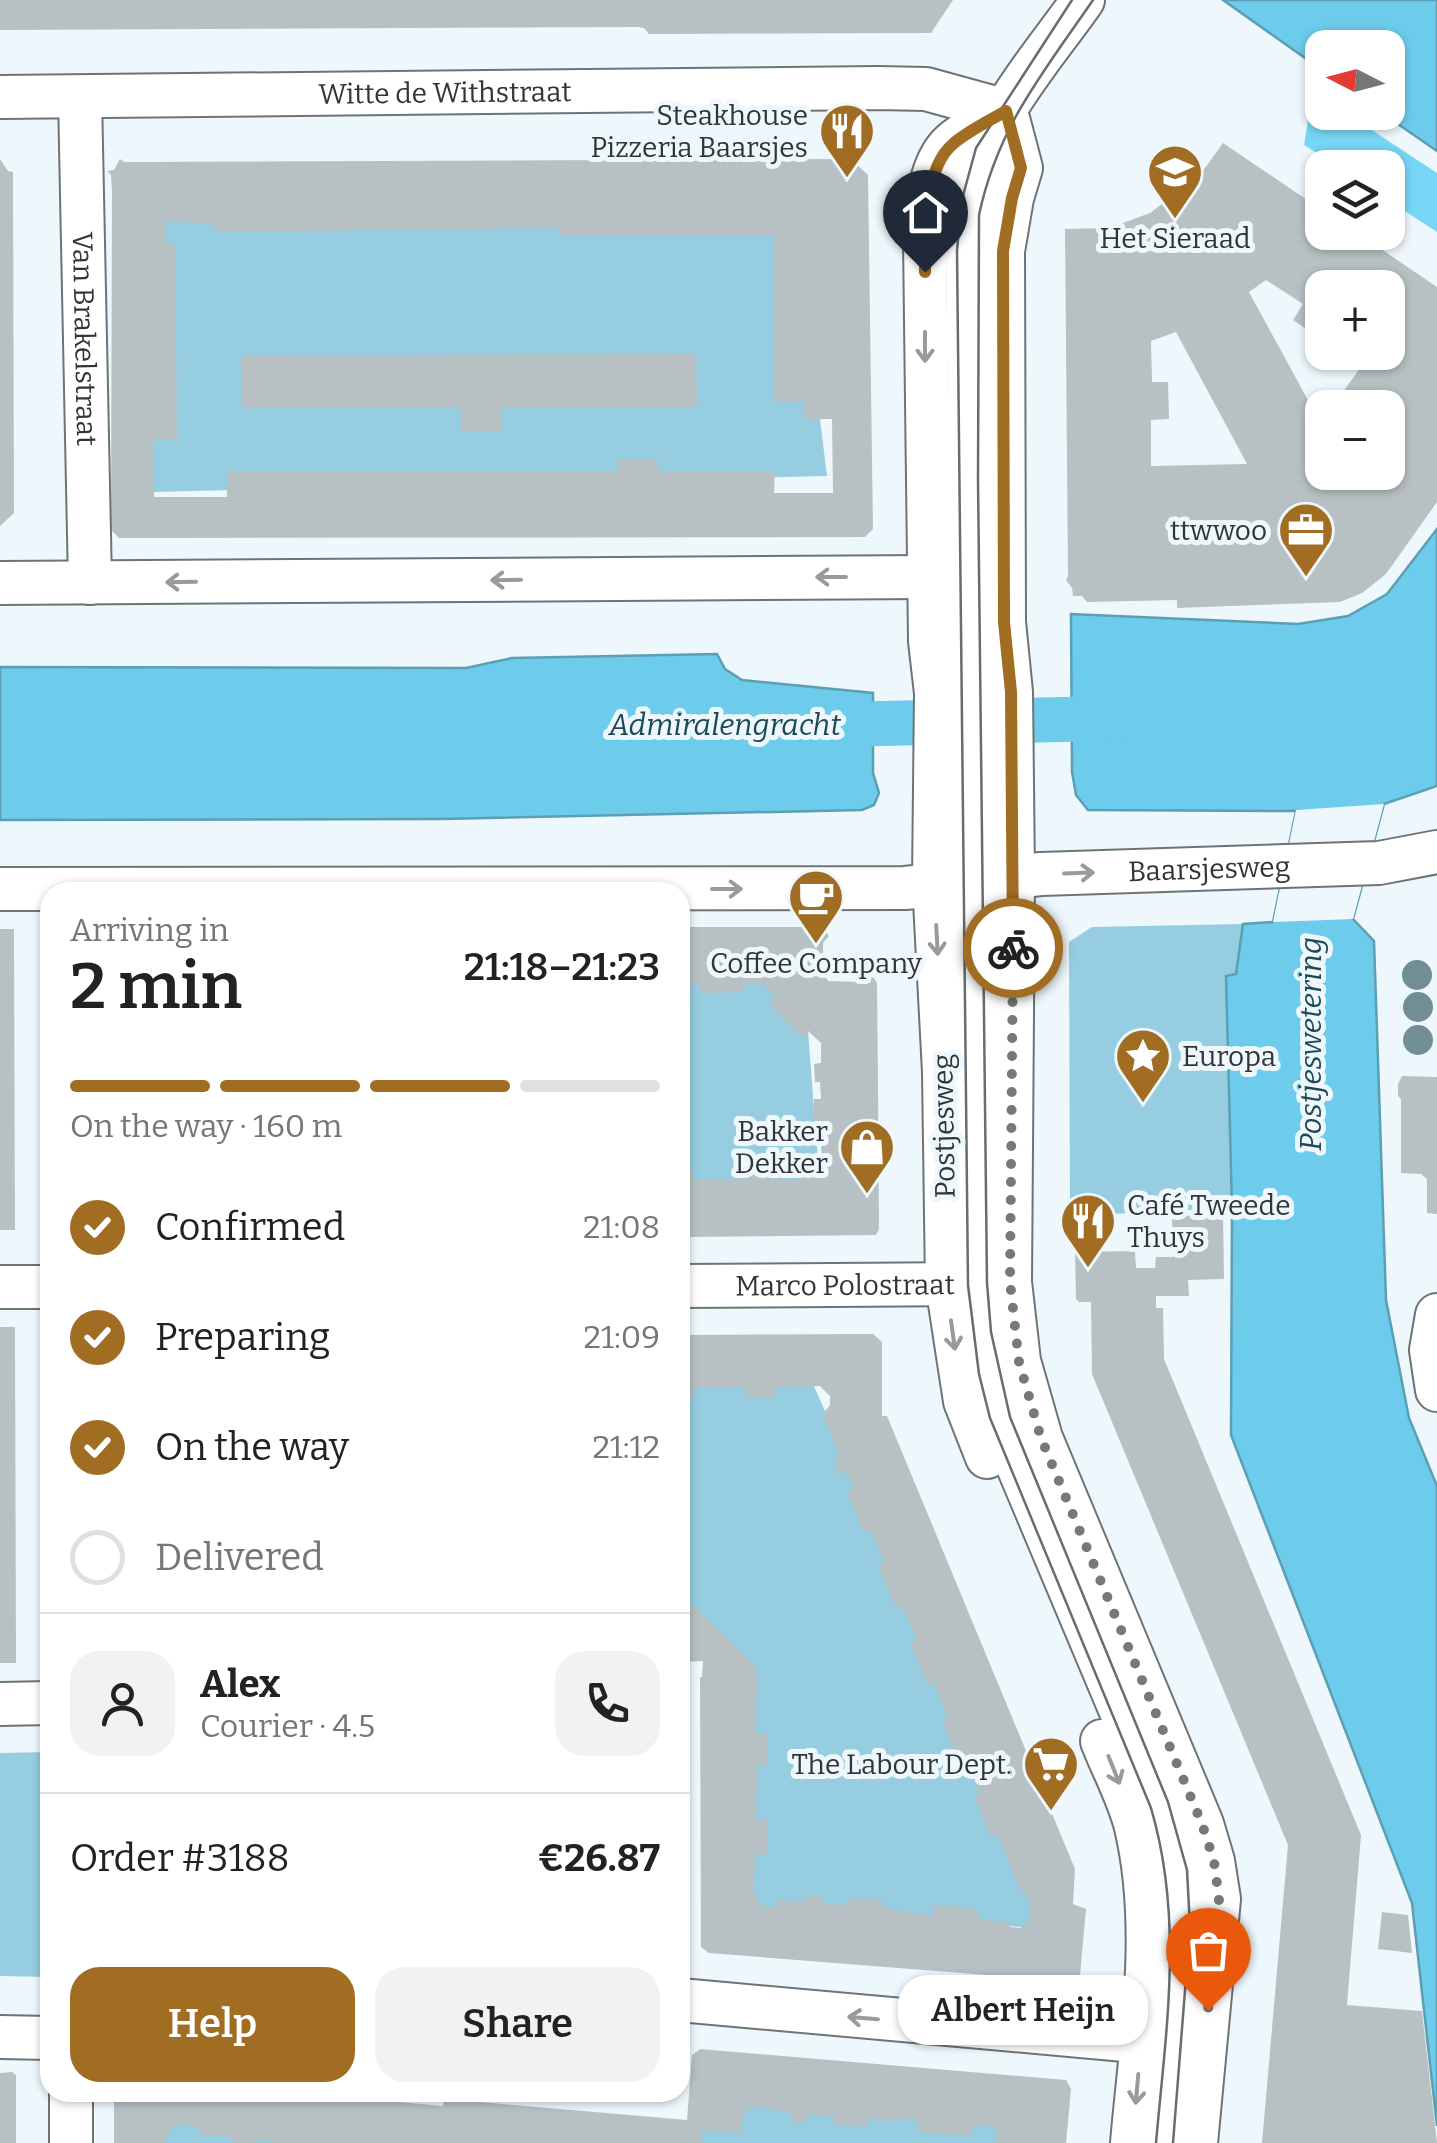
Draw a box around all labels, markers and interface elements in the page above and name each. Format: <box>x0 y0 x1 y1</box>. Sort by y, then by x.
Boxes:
north arrow <box>1305 30 1405 130</box>
map controls <box>1305 30 1405 490</box>
street label: Witte de Withstraat <box>318 75 572 110</box>
place label: Steakhouse Pizzeria Baarsjes <box>590 99 808 164</box>
restaurant icon: Steakhouse Pizzeria Baarsjes <box>817 101 877 180</box>
school or university icon: Het Sieraad <box>1145 142 1205 221</box>
button: layers <box>1305 150 1405 250</box>
pin <box>883 170 968 273</box>
icon: home <box>898 185 953 240</box>
place label: Het Sieraad <box>1099 222 1251 255</box>
street label: Van Brakelstraat <box>66 232 104 446</box>
button: + <box>1305 270 1405 370</box>
one-way arrow <box>916 330 934 362</box>
button: − <box>1305 390 1405 490</box>
office icon: ttwwoo <box>1276 500 1336 579</box>
place label: ttwwoo <box>1170 514 1267 547</box>
one-way arrow <box>816 568 848 586</box>
one-way arrow <box>491 570 523 589</box>
one-way arrow <box>166 573 198 592</box>
water label: Admiralengracht <box>607 707 841 743</box>
street label: Baarsjesweg <box>1128 849 1291 888</box>
one-way arrow <box>1062 863 1094 882</box>
cafe icon: Coffee Company <box>786 867 846 946</box>
one-way arrow <box>710 880 743 898</box>
courier <box>963 898 1063 998</box>
text: Arriving in <box>70 911 229 949</box>
icon: bike <box>986 921 1041 976</box>
one-way arrow <box>928 924 947 956</box>
water label: Postjeswetering <box>1293 937 1329 1151</box>
text: 21:18–21:23 <box>464 944 660 990</box>
text: 2 min <box>70 947 242 1025</box>
place label: Coffee Company <box>710 947 922 980</box>
place icon: Europa <box>1113 1026 1173 1105</box>
place label: Europa <box>1182 1040 1276 1073</box>
street label: Postjesweg <box>926 1054 962 1198</box>
text: On the way · 160 m <box>70 1107 342 1145</box>
place label: Bakker Dekker <box>735 1115 828 1180</box>
shop icon: Bakker Dekker <box>837 1117 897 1196</box>
place label: Café Tweede Thuys <box>1127 1189 1291 1254</box>
restaurant icon: Café Tweede Thuys <box>1058 1191 1118 1270</box>
icon: check <box>70 1200 125 1255</box>
text: Confirmed <box>155 1204 345 1250</box>
text: 21:08 <box>583 1208 660 1246</box>
street label: Marco Polostraat <box>735 1268 955 1302</box>
icon: check <box>70 1310 125 1365</box>
text: Preparing <box>155 1314 330 1360</box>
text: 21:09 <box>584 1318 660 1356</box>
one-way arrow <box>944 1318 963 1350</box>
icon: check <box>70 1420 125 1475</box>
text: On the way <box>155 1424 349 1470</box>
text: 21:12 <box>592 1428 660 1466</box>
text: Delivered <box>155 1534 324 1580</box>
button: person <box>70 1651 175 1756</box>
button: phone <box>555 1651 660 1756</box>
text: Alex <box>200 1661 280 1707</box>
text: Courier · 4.5 <box>200 1707 375 1745</box>
supermarket icon: The Labour Dept. <box>1021 1734 1081 1813</box>
place label: The Labour Dept. <box>792 1748 1012 1781</box>
one-way arrow <box>1106 1754 1124 1785</box>
text: Order #3188 <box>70 1835 290 1881</box>
text: €26.87 <box>538 1835 660 1881</box>
pin <box>1166 1908 1251 2011</box>
icon: bag <box>1181 1923 1236 1978</box>
button: Help <box>70 1967 355 2082</box>
button: Share <box>375 1967 660 2082</box>
callout: Albert Heijn <box>898 1975 1148 2045</box>
text: Albert Heijn <box>931 1991 1115 2029</box>
one-way arrow <box>847 2008 880 2027</box>
one-way arrow <box>1127 2073 1146 2105</box>

